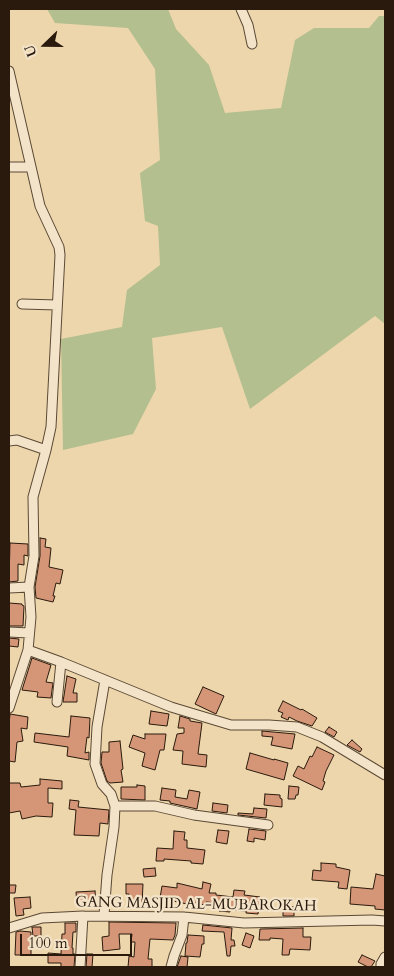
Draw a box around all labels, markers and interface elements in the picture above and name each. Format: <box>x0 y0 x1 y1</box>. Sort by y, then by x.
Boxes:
north arrow <box>20 20 70 70</box>
text: U <box>20 42 42 60</box>
street label: GANG MASJID AL-MUBAROKAH <box>75 894 317 916</box>
scale bar <box>22 924 135 956</box>
text: 100 m <box>28 933 68 953</box>

